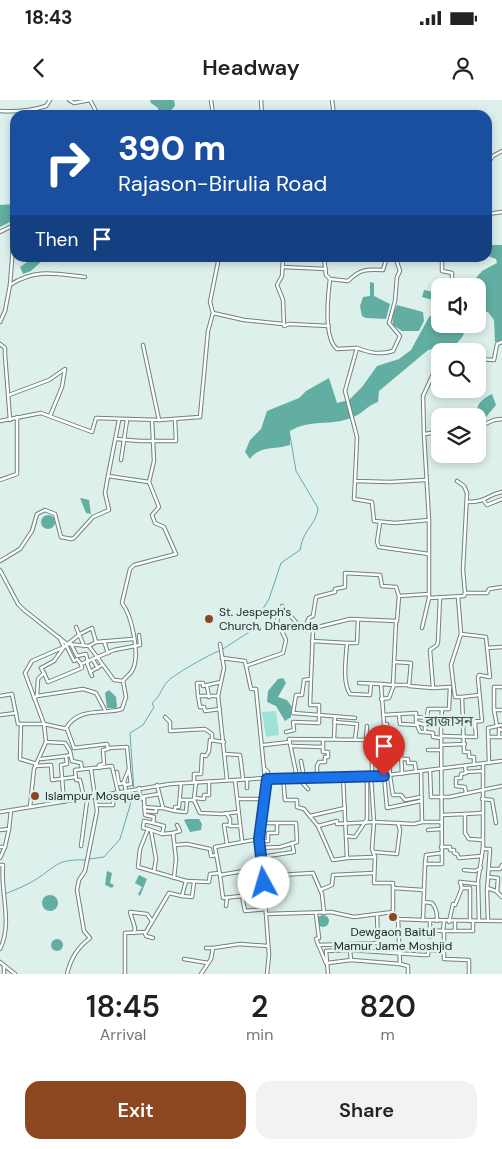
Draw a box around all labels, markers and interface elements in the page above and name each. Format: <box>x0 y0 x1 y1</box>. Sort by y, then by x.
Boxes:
text: 18:43 <box>25 5 73 30</box>
text: Headway <box>202 53 300 82</box>
icon: back <box>25 54 53 82</box>
icon: person <box>449 54 477 82</box>
text: 390 m <box>118 125 226 171</box>
icon: right <box>35 130 100 195</box>
text: Rajason-Birulia Road <box>118 169 327 198</box>
icon: arrive <box>88 225 116 253</box>
text: Then <box>35 227 78 252</box>
map controls <box>431 278 486 463</box>
button: sound <box>431 278 486 333</box>
button: search <box>431 343 486 398</box>
button: layers <box>431 408 486 463</box>
place label: St. Jespeph's Church, Dharenda <box>219 604 318 634</box>
marker: St. Jespeph's Church, Dharenda <box>203 613 215 625</box>
district label: রাজাসন <box>424 711 474 731</box>
pin <box>363 725 405 776</box>
icon: arrive <box>370 732 398 760</box>
place label: Islampur Mosque <box>45 788 140 804</box>
marker: Islampur Mosque <box>29 790 41 802</box>
position arrow <box>237 856 289 908</box>
marker: Dewgaon Baitul Mamur Jame Moshjid <box>387 911 399 923</box>
place label: Dewgaon Baitul Mamur Jame Moshjid <box>334 924 452 954</box>
text: 18:45 <box>86 987 160 1026</box>
text: 2 <box>251 987 268 1026</box>
text: 820 <box>359 987 416 1026</box>
text: Arrival <box>100 1024 146 1045</box>
text: min <box>246 1024 273 1045</box>
text: m <box>381 1024 395 1045</box>
button: Exit <box>25 1081 246 1139</box>
button: Share <box>256 1081 477 1139</box>

